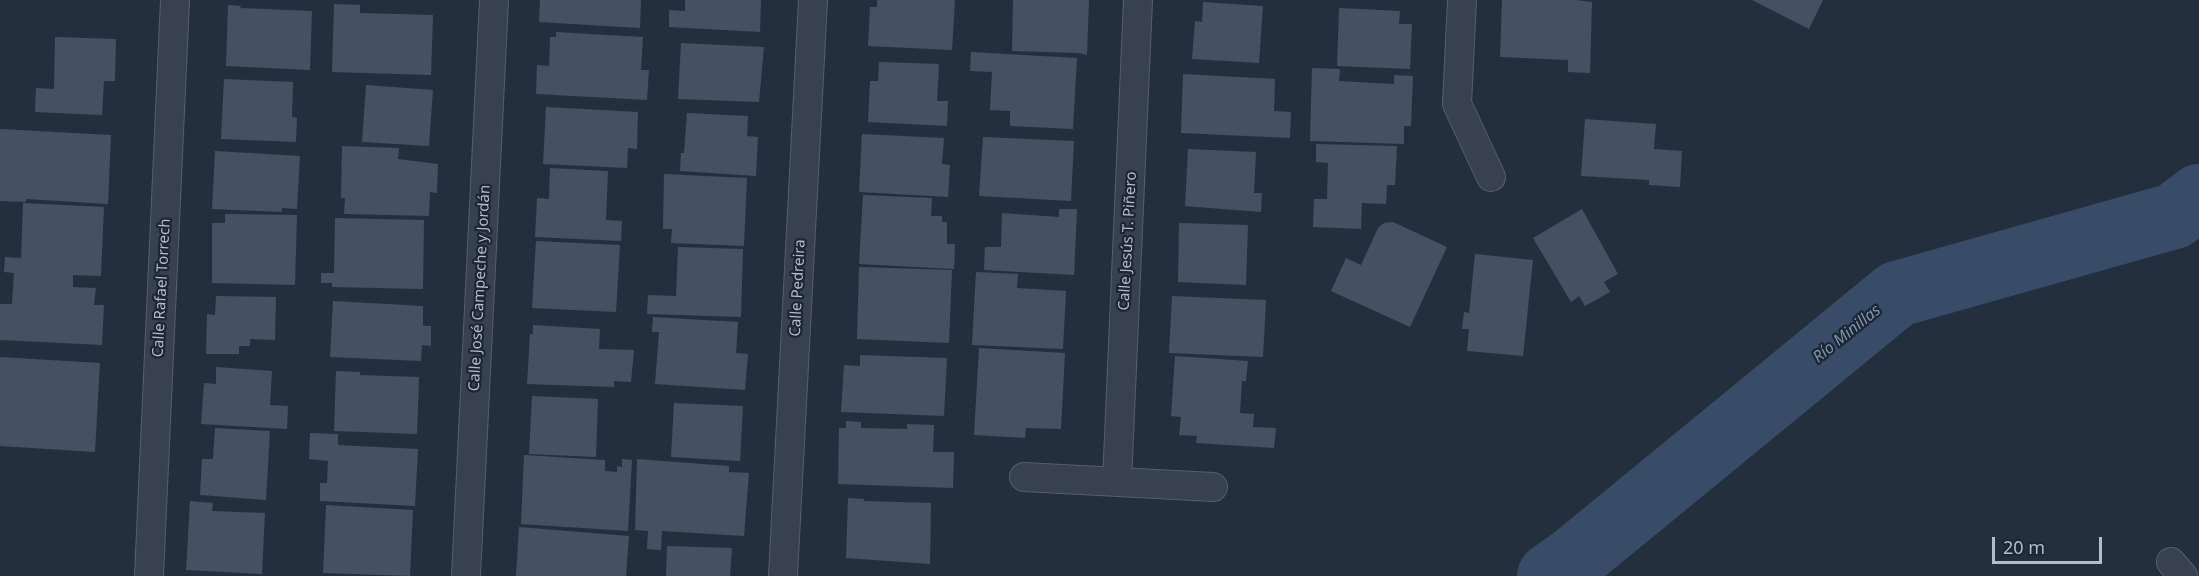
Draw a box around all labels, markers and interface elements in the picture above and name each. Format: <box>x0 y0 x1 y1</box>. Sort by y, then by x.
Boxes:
street label: Calle Jesús T. Piñero <box>1115 171 1141 311</box>
street label: Calle José Campeche y Jordán <box>466 184 494 392</box>
street label: Calle Rafael Torrech <box>149 218 175 358</box>
street label: Calle Pedreira <box>786 239 810 337</box>
water label: Río Minillas <box>1809 301 1885 367</box>
scale bar <box>1995 525 2104 563</box>
text: 20 m <box>2003 535 2045 559</box>

